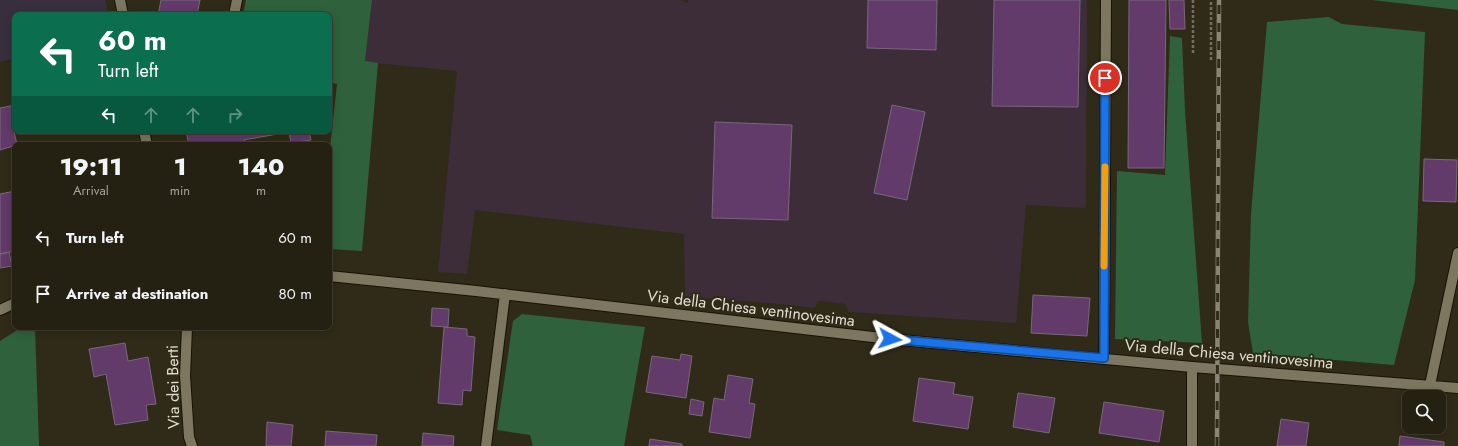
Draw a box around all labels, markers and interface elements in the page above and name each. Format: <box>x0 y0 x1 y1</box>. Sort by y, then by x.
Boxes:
text: 60 m <box>98 20 167 61</box>
icon: left <box>32 28 84 80</box>
text: Turn left <box>98 58 158 84</box>
pin <box>1088 61 1122 95</box>
icon: arrive <box>1094 67 1116 89</box>
icon: left <box>98 104 120 126</box>
icon: ahead <box>140 104 162 126</box>
icon: ahead <box>182 104 204 126</box>
icon: right <box>224 104 246 126</box>
text: 19:11 <box>60 149 122 184</box>
text: 1 <box>174 149 186 184</box>
text: 140 <box>238 149 284 184</box>
text: Arrival <box>73 181 109 200</box>
text: min <box>170 181 190 200</box>
text: m <box>256 181 266 200</box>
icon: left <box>32 227 54 249</box>
text: Turn left <box>66 227 124 249</box>
text: 60 m <box>278 227 312 249</box>
icon: arrive <box>32 283 54 305</box>
text: Arrive at destination <box>66 283 208 305</box>
text: 80 m <box>279 283 312 305</box>
street label: Via della Chiesa ventinovesima <box>646 284 856 332</box>
position arrow <box>869 318 911 360</box>
street label: Via della Chiesa ventinovesima <box>1124 333 1334 375</box>
street label: Via dei Berti <box>161 345 185 429</box>
map controls <box>1402 390 1446 434</box>
button: search <box>1402 390 1446 434</box>

